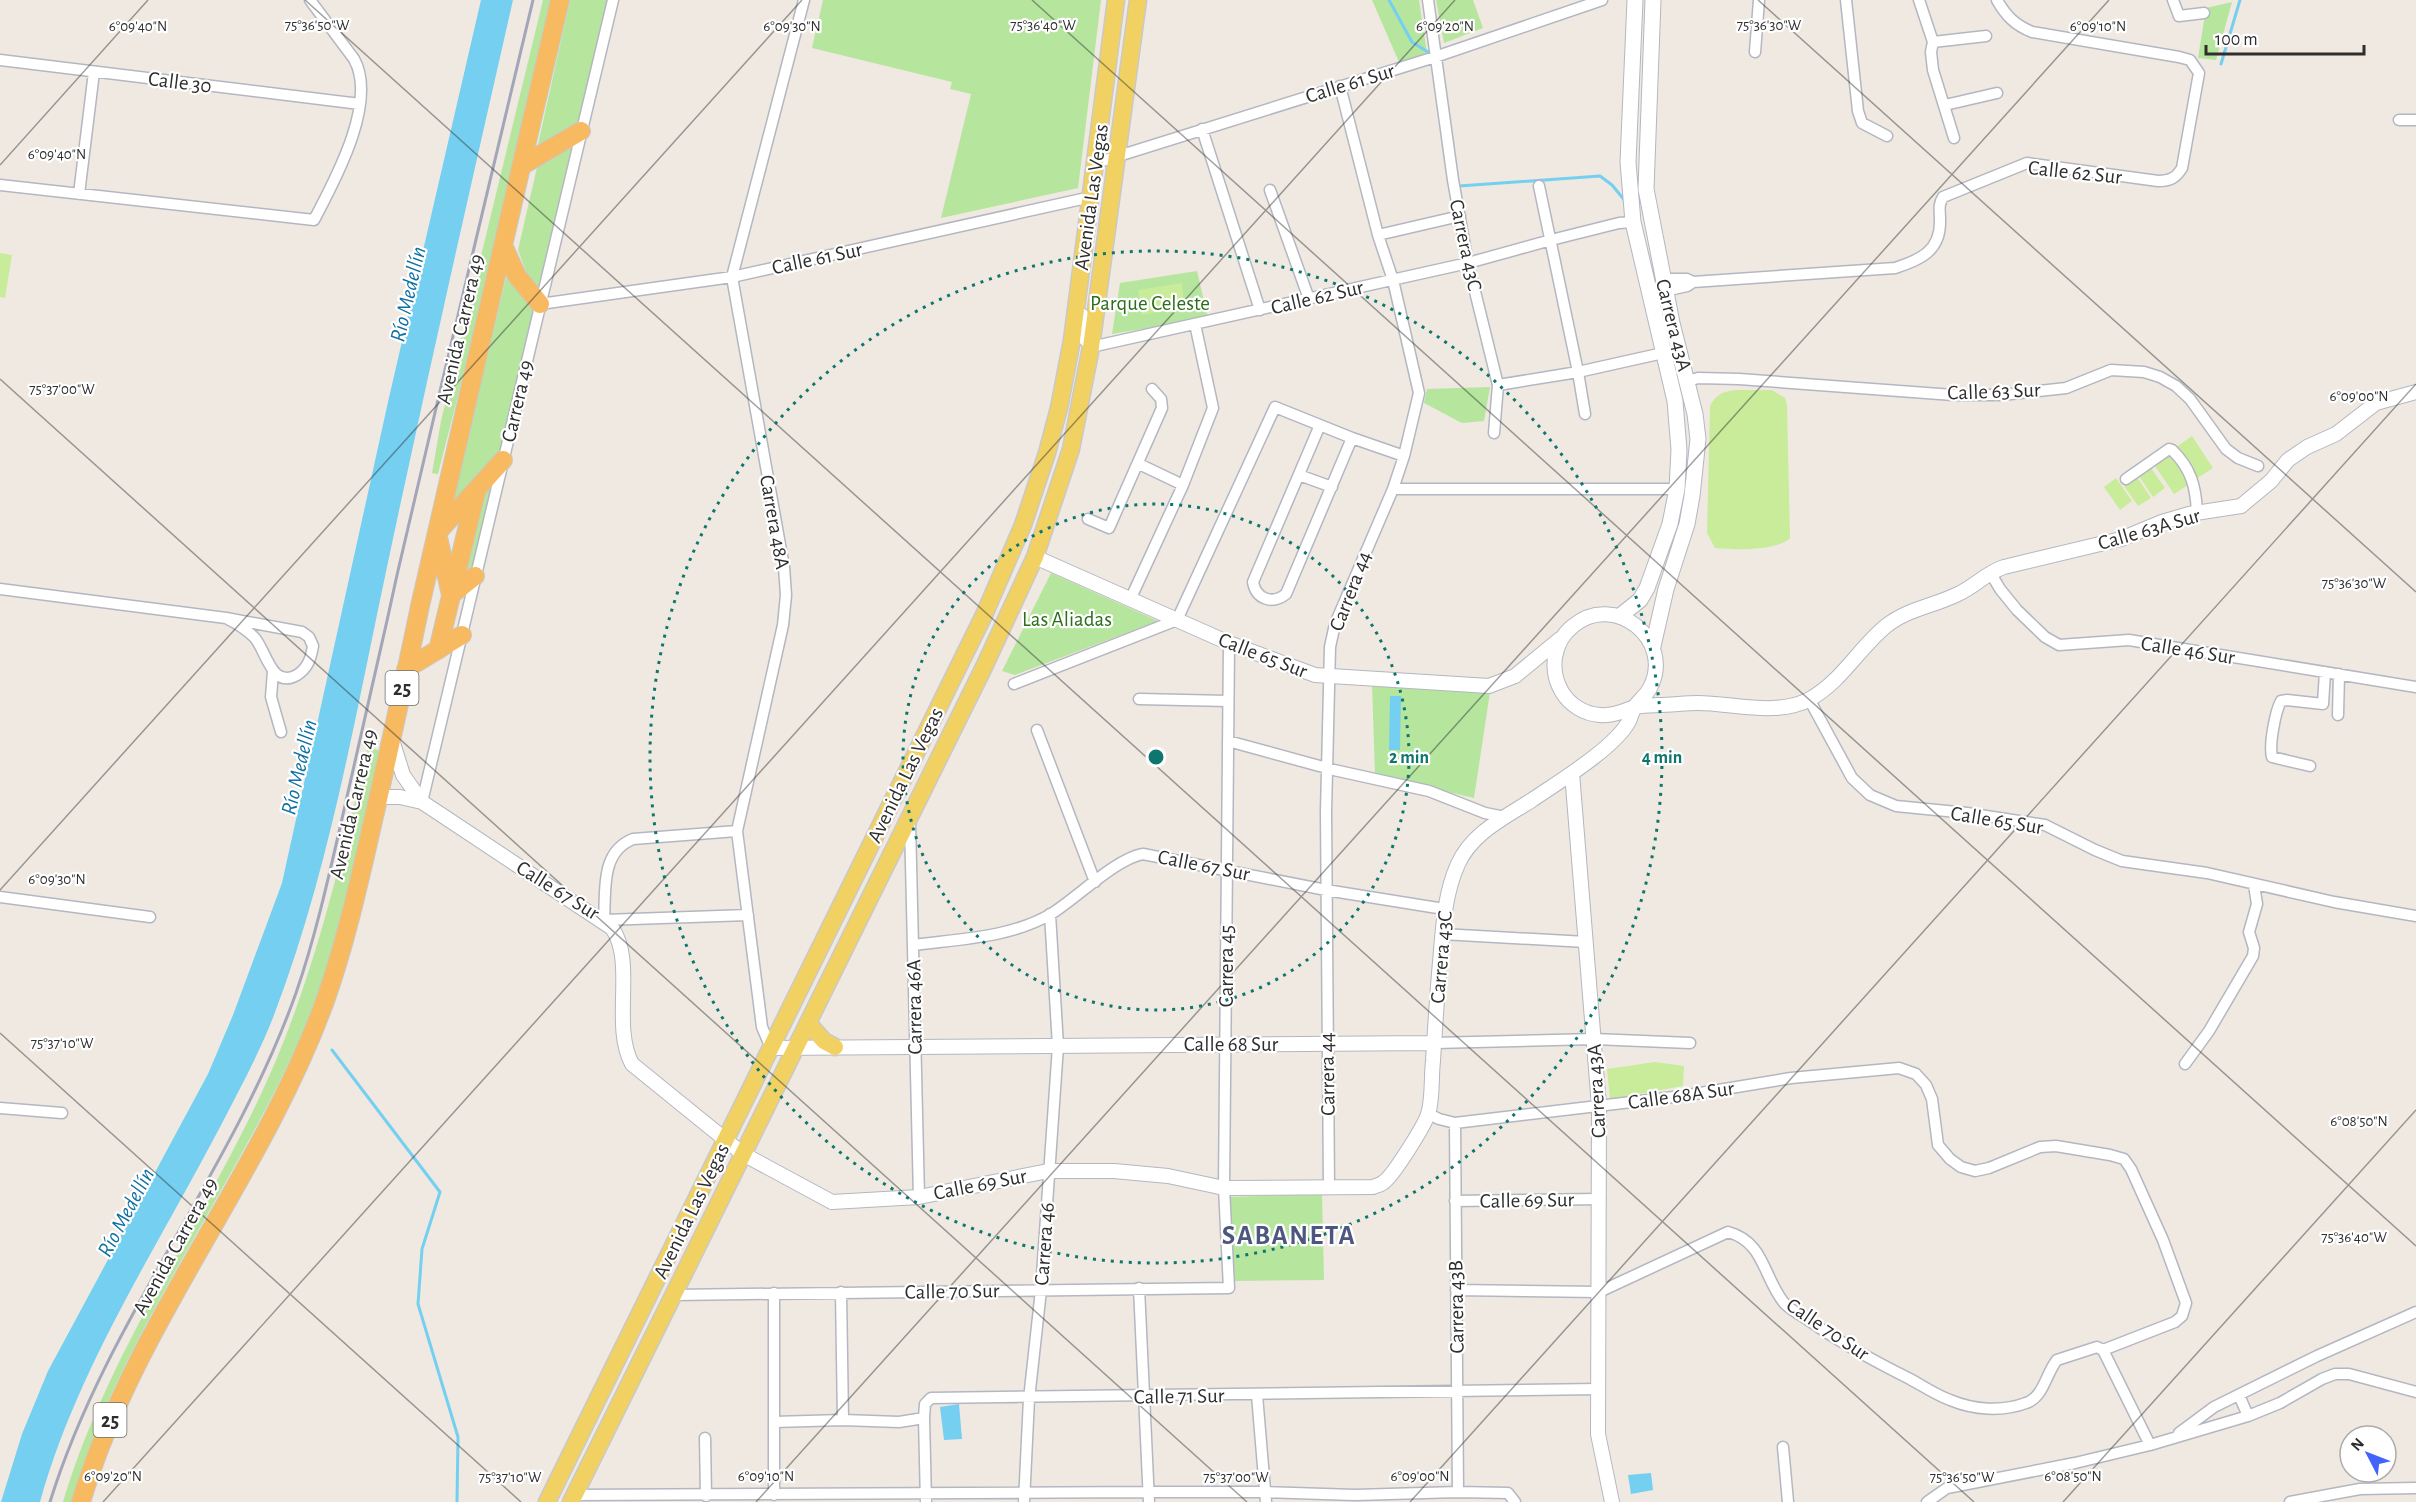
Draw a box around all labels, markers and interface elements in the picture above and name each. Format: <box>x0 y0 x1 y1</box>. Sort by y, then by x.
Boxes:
text: 75°36'50"W <box>285 18 350 33</box>
text: 75°36'40"W <box>1010 18 1076 33</box>
text: 75°36'30"W <box>1737 18 1802 33</box>
scale bar <box>2206 18 2364 56</box>
text: 6°09'40"N <box>109 19 167 34</box>
text: 6°09'30"N <box>763 19 821 34</box>
text: 6°09'20"N <box>1416 19 1474 34</box>
text: 6°09'10"N <box>2070 19 2126 34</box>
text: 100 m <box>2215 31 2258 49</box>
street label: Calle 61 Sur <box>1303 60 1397 107</box>
street label: Calle 30 <box>147 68 213 97</box>
street label: Avenida Las Vegas <box>1071 123 1112 272</box>
text: 6°09'40"N <box>28 147 86 162</box>
street label: Calle 62 Sur <box>2027 157 2123 188</box>
street label: Carrera 43C <box>1446 197 1485 293</box>
street label: Calle 61 Sur <box>770 239 864 278</box>
water label: Río Medellín <box>386 244 430 344</box>
street label: Avenida Carrera 49 <box>433 252 488 406</box>
street label: Calle 62 Sur <box>1269 277 1366 318</box>
street label: Carrera 43A <box>1652 277 1695 373</box>
park label: Parque Celeste <box>1090 293 1210 314</box>
street label: Carrera 49 <box>498 358 537 444</box>
street label: Calle 63 Sur <box>1947 379 2041 404</box>
text: 75°37'00"W <box>29 382 95 397</box>
text: 6°09'00"N <box>2329 389 2389 404</box>
street label: Carrera 48A <box>756 473 793 571</box>
street label: Calle 63A Sur <box>2096 505 2203 554</box>
street label: Carrera 44 <box>1326 548 1375 634</box>
text: 75°36'30"W <box>2322 576 2387 591</box>
park label: Las Aliadas <box>1022 609 1112 630</box>
street label: Calle 65 Sur <box>1215 629 1310 682</box>
street label: Calle 46 Sur <box>2139 633 2237 668</box>
road number: 25 <box>386 671 418 705</box>
street label: Avenida Las Vegas <box>864 704 947 846</box>
water label: Río Medellín <box>277 717 321 817</box>
street label: Avenida Carrera 49 <box>326 727 381 881</box>
centre of rings <box>1146 747 1166 767</box>
text: 2 min <box>1389 749 1429 767</box>
text: 4 min <box>1642 749 1682 767</box>
street label: Calle 65 Sur <box>1949 803 2045 838</box>
street label: Calle 67 Sur <box>1156 846 1252 885</box>
street label: Calle 67 Sur <box>513 857 603 924</box>
text: 6°09'30"N <box>28 872 86 887</box>
street label: Carrera 43C <box>1427 910 1456 1004</box>
street label: Carrera 45 <box>1216 925 1237 1007</box>
street label: Carrera 46A <box>903 959 926 1055</box>
street label: Carrera 44 <box>1316 1032 1339 1116</box>
street label: Calle 68 Sur <box>1184 1034 1279 1055</box>
text: 75°37'10"W <box>31 1036 94 1051</box>
street label: Carrera 43A <box>1584 1043 1609 1139</box>
street label: Calle 68A Sur <box>1627 1078 1736 1113</box>
text: 6°08'50"N <box>2330 1114 2388 1129</box>
street label: Avenida Las Vegas <box>650 1140 733 1282</box>
water label: Río Medellín <box>93 1164 158 1261</box>
street label: Calle 69 Sur <box>932 1165 1029 1204</box>
street label: Avenida Carrera 49 <box>129 1174 222 1318</box>
street label: Calle 69 Sur <box>1480 1189 1575 1212</box>
street label: Carrera 46 <box>1031 1202 1058 1286</box>
district label: SABANETA <box>1222 1222 1356 1249</box>
text: 75°36'40"W <box>2321 1230 2387 1245</box>
street label: Carrera 43B <box>1445 1260 1468 1354</box>
street label: Calle 70 Sur <box>905 1280 1000 1303</box>
street label: Calle 70 Sur <box>1783 1294 1873 1365</box>
street label: Calle 71 Sur <box>1133 1385 1225 1408</box>
road number: 25 <box>94 1403 126 1437</box>
north arrow <box>2338 1424 2398 1484</box>
text: N <box>2348 1435 2367 1454</box>
text: 6°09'20"N <box>84 1469 142 1484</box>
text: 6°09'10"N <box>738 1469 794 1484</box>
text: 6°09'00"N <box>1390 1469 1450 1484</box>
text: 6°08'50"N <box>2044 1469 2102 1484</box>
text: 75°37'10"W <box>479 1470 542 1485</box>
text: 75°37'00"W <box>1203 1470 1269 1485</box>
text: 75°36'50"W <box>1930 1470 1995 1485</box>

